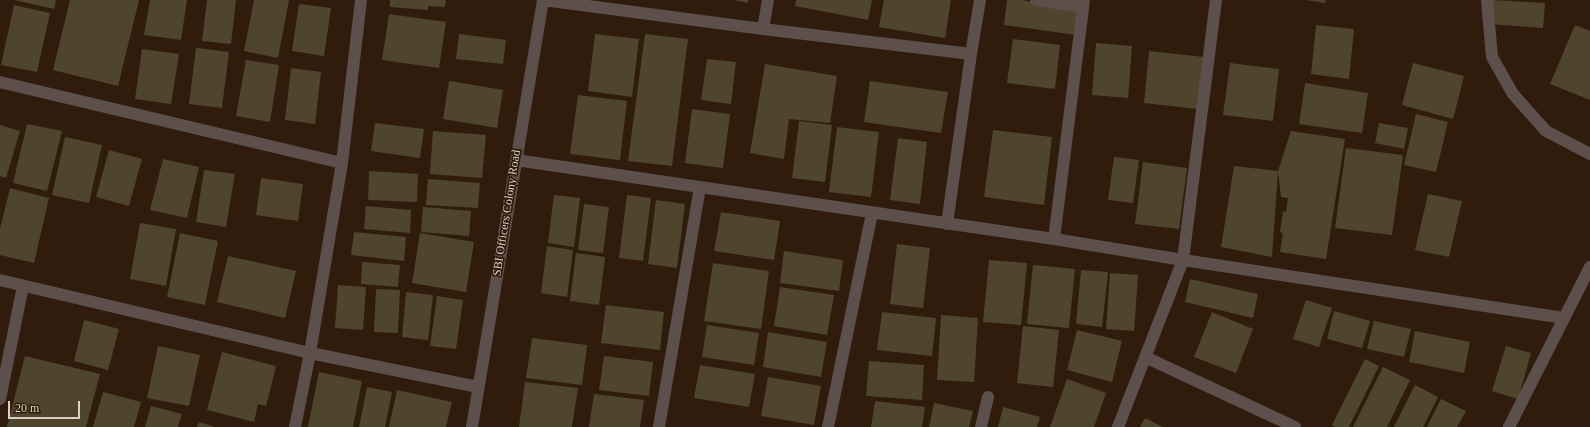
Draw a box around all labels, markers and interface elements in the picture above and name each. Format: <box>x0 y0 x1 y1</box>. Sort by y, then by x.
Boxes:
street label: SBI Officers Colony Road <box>490 149 524 277</box>
scale bar <box>10 393 82 419</box>
text: 20 m <box>15 401 39 415</box>

